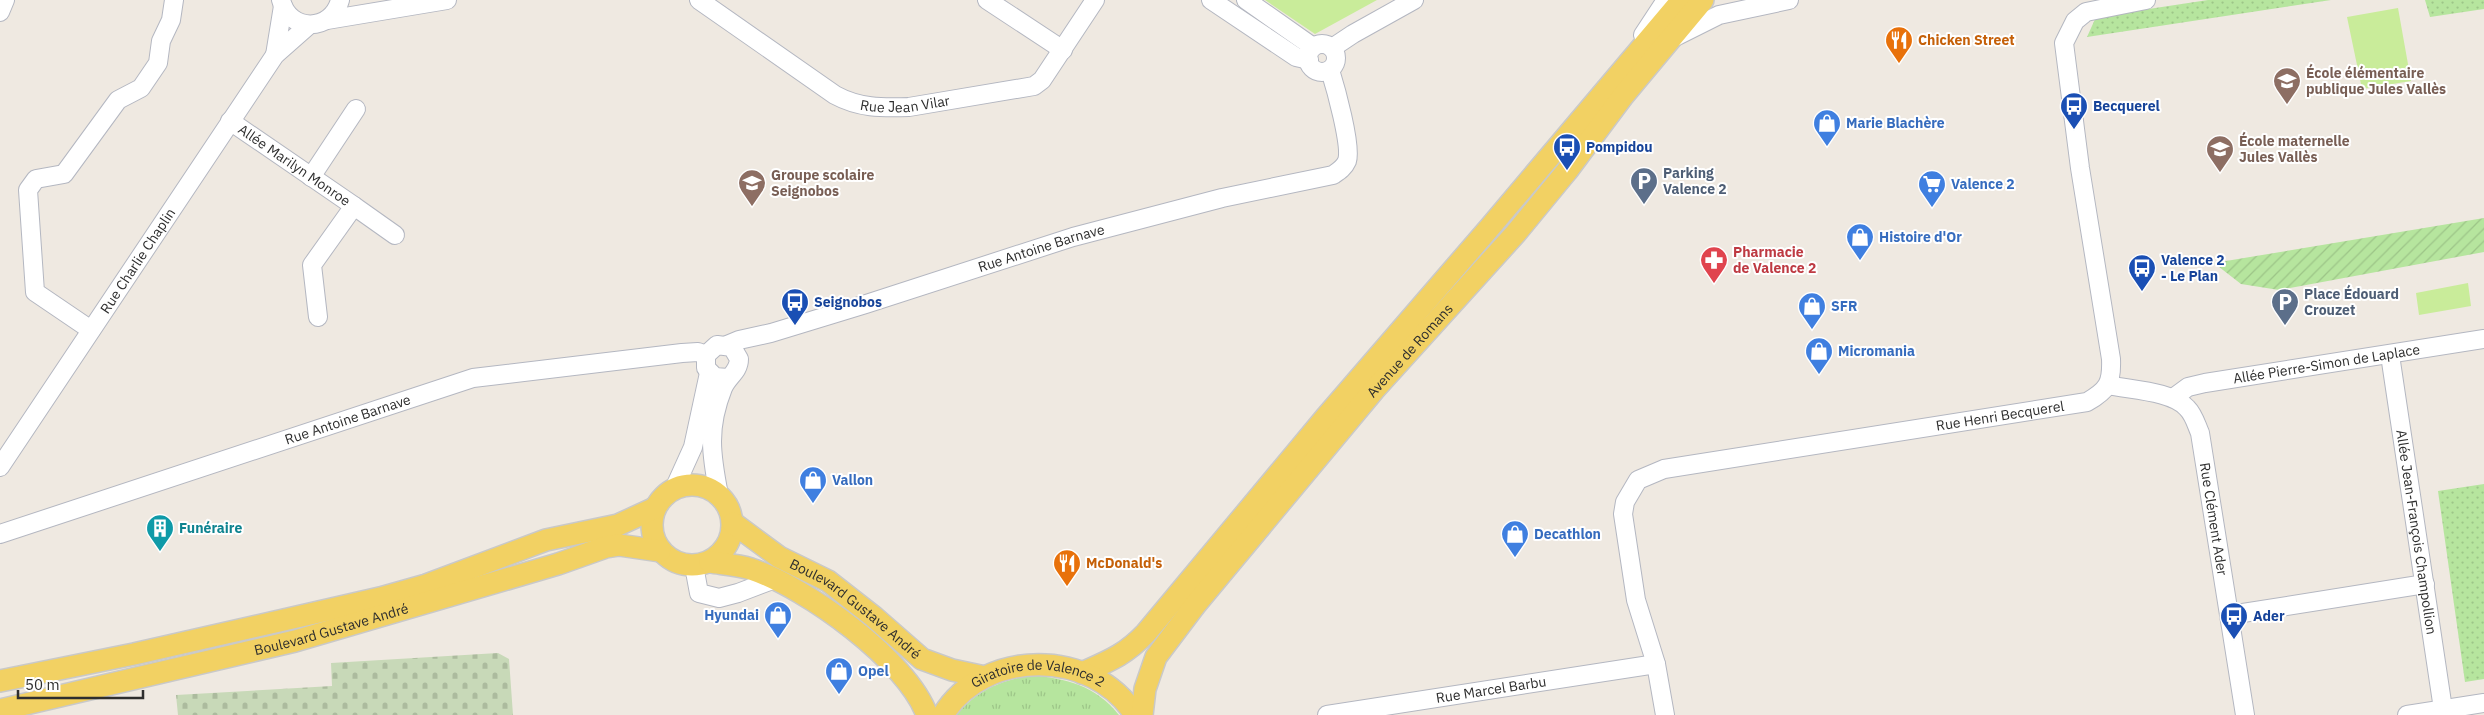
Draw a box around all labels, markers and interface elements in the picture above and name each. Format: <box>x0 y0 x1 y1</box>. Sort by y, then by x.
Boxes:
restaurant icon: Chicken Street <box>1884 25 1914 64</box>
place label: Chicken Street <box>1918 31 2015 49</box>
place label: École élémentaire publique Jules Vallès <box>2306 63 2446 98</box>
school or university icon: École élémentaire publique Jules Vallès <box>2272 66 2302 105</box>
street label: Rue Jean Vilar <box>859 91 951 116</box>
bus stop icon: Becquerel <box>2059 91 2089 130</box>
place label: Becquerel <box>2093 97 2160 115</box>
shop icon: Marie Blachère <box>1812 108 1842 147</box>
place label: Marie Blachère <box>1846 114 1945 132</box>
street label: Allée Marilyn Monroe <box>235 120 354 210</box>
place label: École maternelle Jules Vallès <box>2239 131 2350 166</box>
bus stop icon: Pompidou <box>1552 132 1582 171</box>
school or university icon: École maternelle Jules Vallès <box>2205 134 2235 173</box>
place label: Pompidou <box>1586 138 1653 156</box>
place label: Parking Valence 2 <box>1663 164 1727 198</box>
place label: Groupe scolaire Seignobos <box>771 166 874 200</box>
parking icon: Parking Valence 2 <box>1629 166 1659 205</box>
school or university icon: Groupe scolaire Seignobos <box>737 168 767 207</box>
supermarket icon: Valence 2 <box>1917 169 1947 208</box>
place label: Valence 2 <box>1951 175 2015 193</box>
street label: Rue Charlie Chaplin <box>96 205 179 317</box>
street label: Rue Antoine Barnave <box>976 220 1107 276</box>
shop icon: Histoire d'Or <box>1845 222 1875 261</box>
place label: Histoire d'Or <box>1879 228 1962 246</box>
place label: Pharmacie de Valence 2 <box>1733 243 1816 277</box>
pharmacy icon: Pharmacie de Valence 2 <box>1699 245 1729 284</box>
place label: Valence 2 - Le Plan <box>2161 251 2225 285</box>
bus stop icon: Valence 2 - Le Plan <box>2127 253 2157 292</box>
place label: Place Édouard Crouzet <box>2304 284 2399 319</box>
bus stop icon: Seignobos <box>780 287 810 326</box>
parking icon: Place Édouard Crouzet <box>2270 287 2300 326</box>
shop icon: SFR <box>1797 291 1827 330</box>
place label: Seignobos <box>814 293 882 311</box>
place label: SFR <box>1831 297 1857 315</box>
street label: Avenue de Romans <box>1363 300 1457 401</box>
shop icon: Micromania <box>1804 336 1834 375</box>
street label: Allée Pierre-Simon de Laplace <box>2232 340 2421 387</box>
place label: Micromania <box>1838 342 1915 360</box>
street label: Rue Antoine Barnave <box>282 390 413 449</box>
street label: Rue Henri Becquerel <box>1935 397 2066 435</box>
street label: Allée Jean-François Champollion <box>2392 428 2441 636</box>
street label: Rue Clément Ader <box>2196 461 2232 577</box>
shop icon: Vallon <box>798 465 828 504</box>
place label: Vallon <box>832 471 873 489</box>
building icon: Funéraire <box>145 513 175 552</box>
place label: Funéraire <box>179 519 242 537</box>
shop icon: Decathlon <box>1500 519 1530 558</box>
place label: Decathlon <box>1534 525 1601 543</box>
restaurant icon: McDonald's <box>1052 548 1082 587</box>
place label: McDonald's <box>1086 554 1162 572</box>
street label: Boulevard Gustave André <box>787 555 925 663</box>
street label: Boulevard Gustave André <box>252 599 411 659</box>
shop icon: Hyundai <box>763 600 793 639</box>
bus stop icon: Ader <box>2219 601 2249 640</box>
place label: Hyundai <box>704 606 759 624</box>
place label: Ader <box>2253 607 2285 625</box>
shop icon: Opel <box>824 656 854 695</box>
text: Giratoire de Valence 2 <box>968 656 1108 692</box>
place label: Opel <box>858 662 889 680</box>
scale bar <box>18 668 142 700</box>
street label: Rue Marcel Barbu <box>1435 672 1548 707</box>
text: 50 m <box>25 675 60 694</box>
street label: Giratoire de Valence 2 <box>970 680 1108 696</box>

